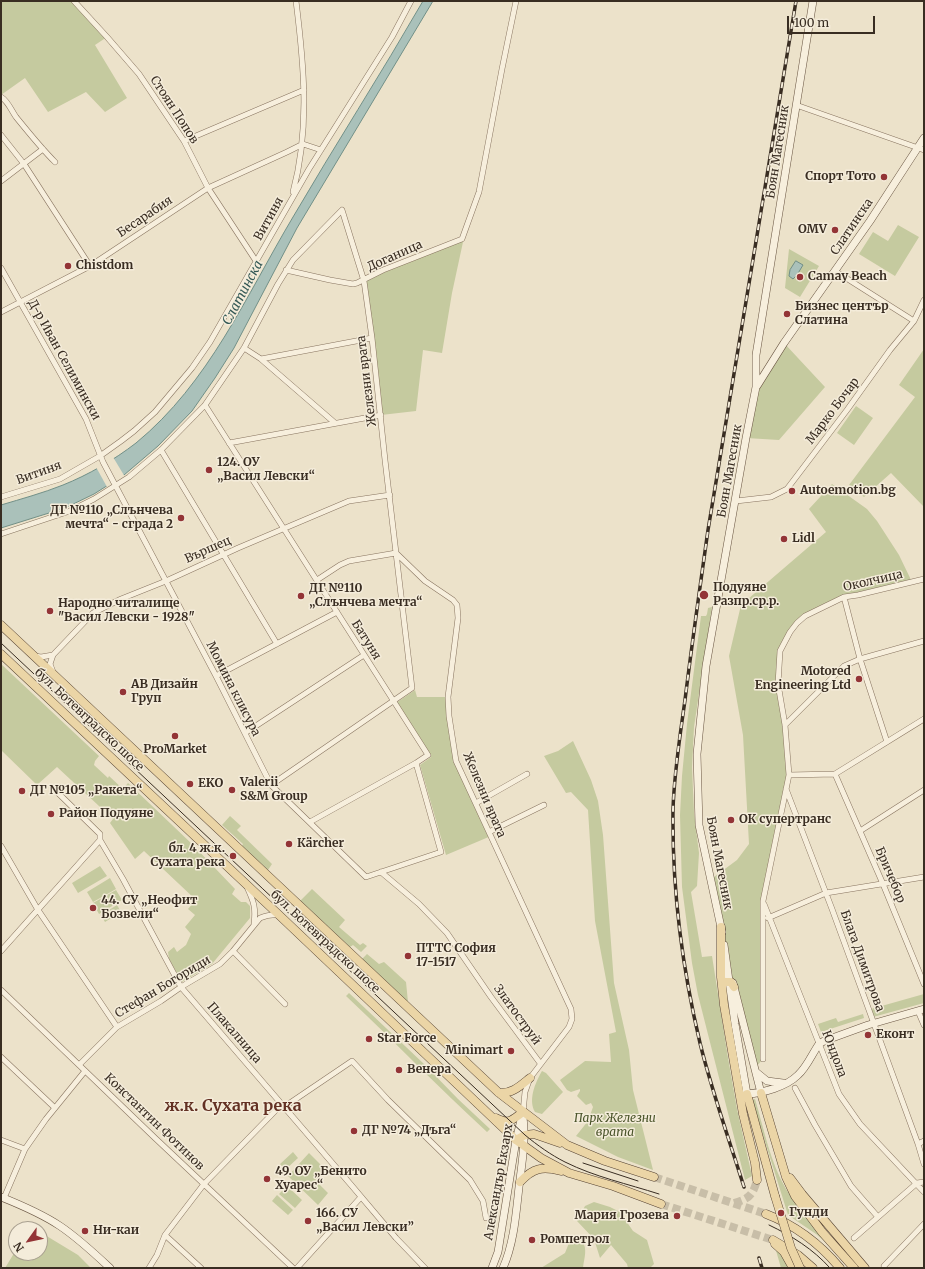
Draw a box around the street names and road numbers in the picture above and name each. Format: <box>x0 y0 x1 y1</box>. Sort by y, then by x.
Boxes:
street label: Стоян Попов <box>147 73 201 147</box>
street label: Боян Магесник <box>763 104 793 200</box>
street label: Бесарабия <box>115 193 175 241</box>
street label: Витиня <box>251 195 287 243</box>
street label: Слатинска <box>828 196 876 258</box>
street label: Доганица <box>365 237 425 275</box>
street label: Д-р Иван Селимински <box>25 297 103 423</box>
street label: Железни врата <box>354 335 380 427</box>
street label: Марко Бочар <box>803 375 863 447</box>
street label: Боян Магесник <box>715 423 745 519</box>
street label: Витиня <box>14 458 64 488</box>
street label: Вършец <box>183 533 233 567</box>
street label: Околчица <box>842 567 904 595</box>
street label: Батуня <box>348 617 384 663</box>
street label: Момина клисура <box>203 639 263 739</box>
street label: бул. Ботевградско шосе <box>31 666 147 774</box>
street label: Железни врата <box>459 750 509 840</box>
street label: Боян Магесник <box>703 815 735 911</box>
street label: Бричебор <box>872 845 908 905</box>
street label: бул. Ботевградско шосе <box>267 888 383 996</box>
street label: Блага Димитрова <box>837 908 887 1014</box>
street label: Стефан Богориди <box>113 953 213 1021</box>
street label: Златоструй <box>490 982 544 1048</box>
street label: Плакалница <box>204 1000 264 1066</box>
street label: Юндола <box>819 1029 849 1079</box>
street label: Константин Фотинов <box>101 1071 207 1173</box>
street label: Александър Екзарх <box>482 1123 516 1241</box>

